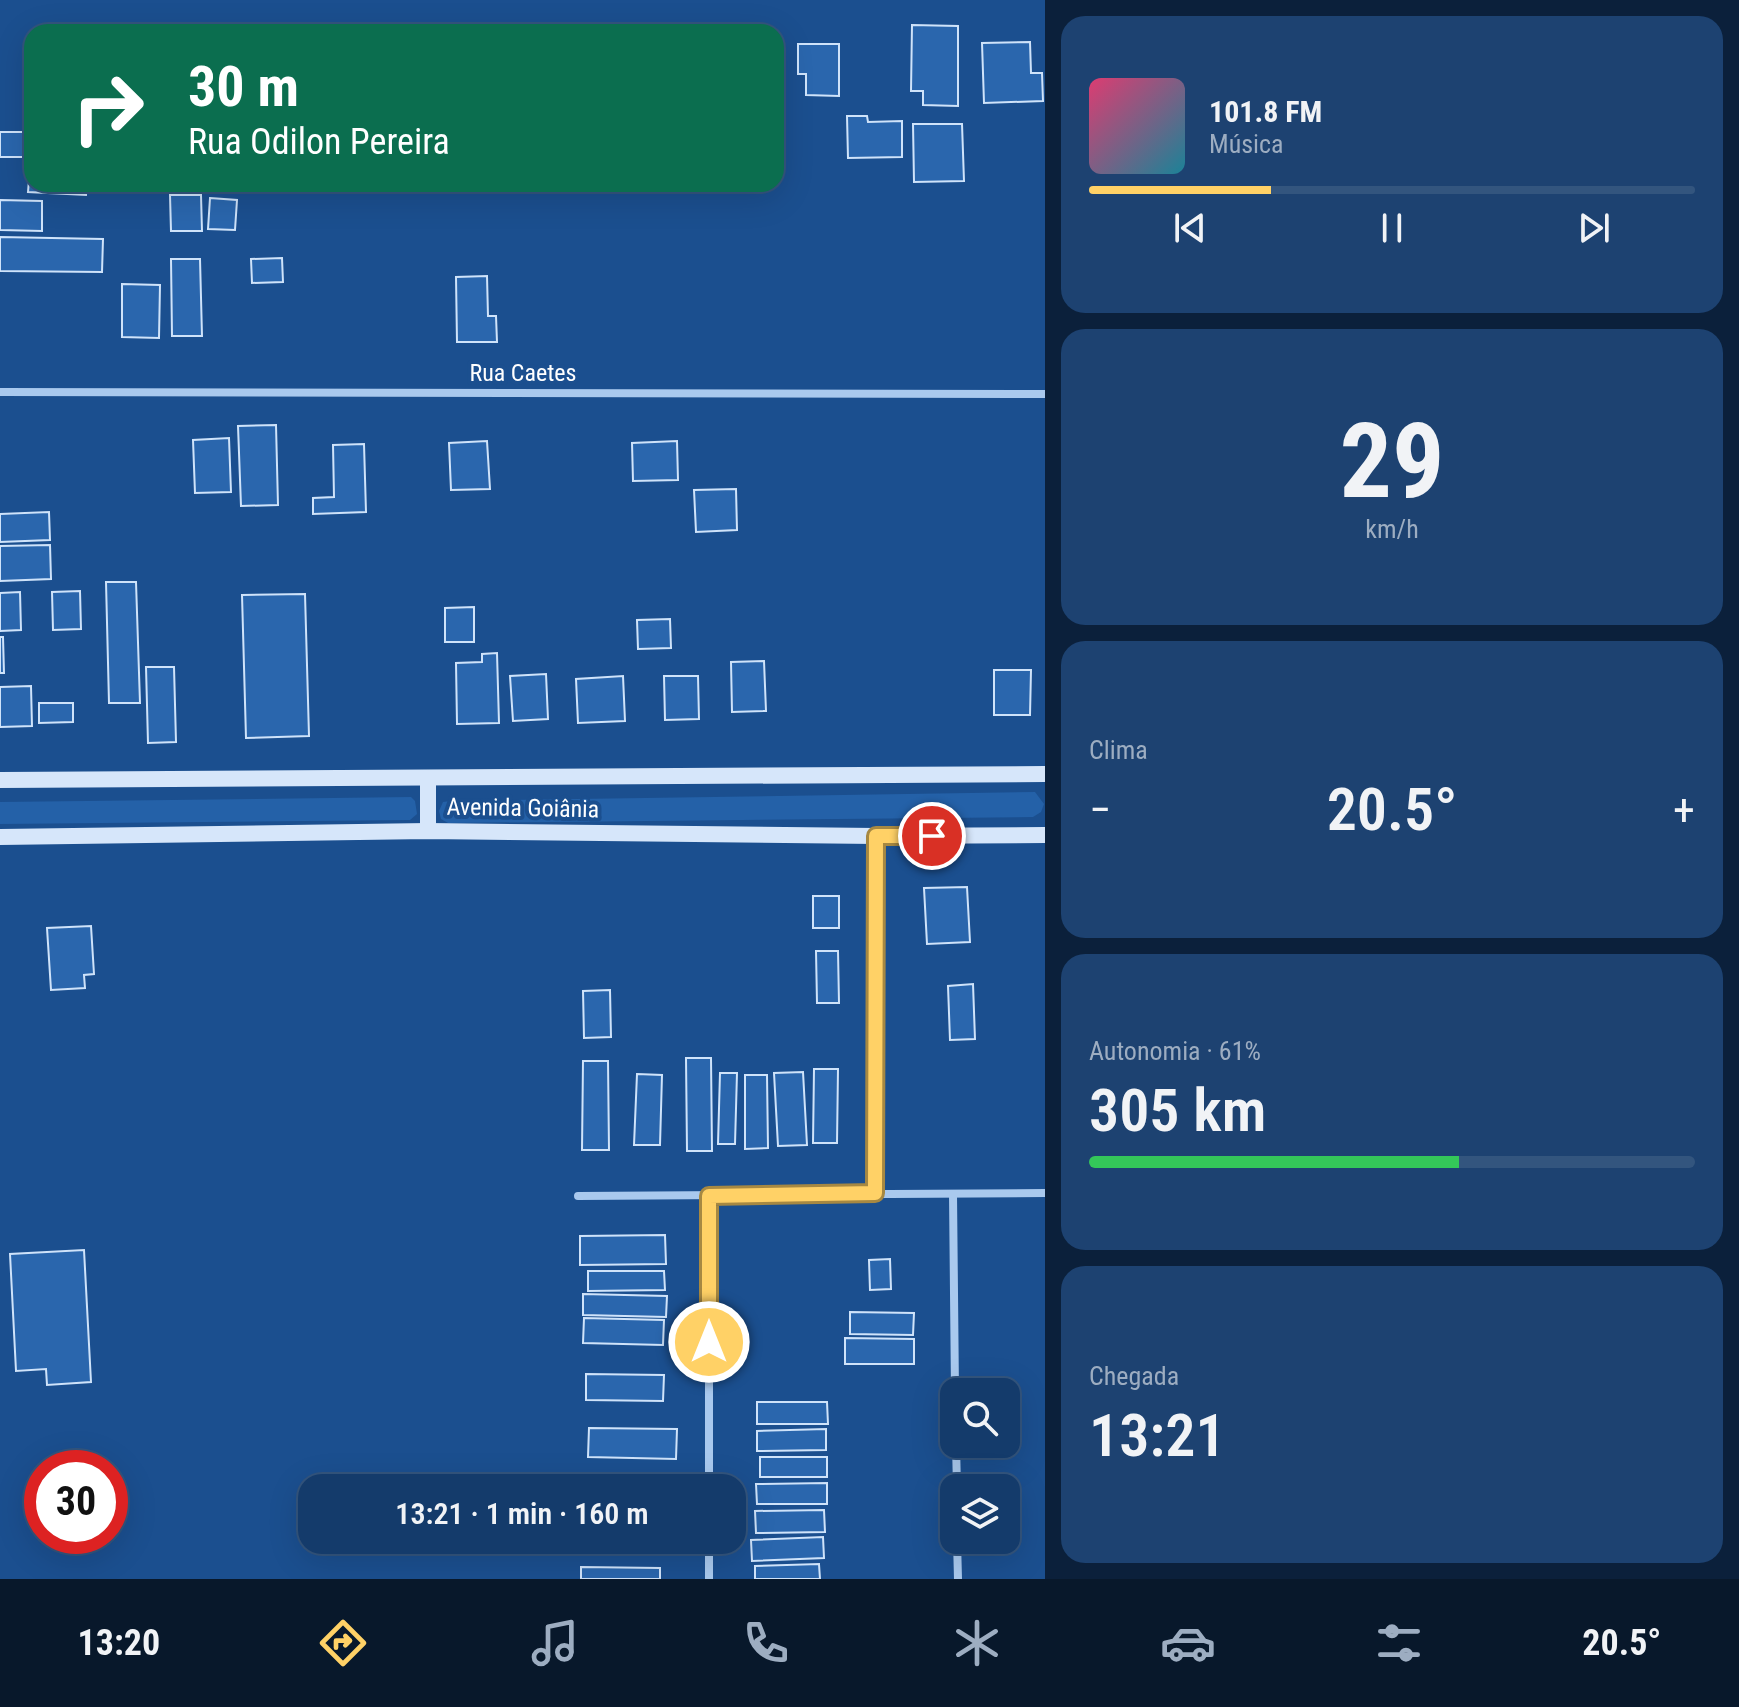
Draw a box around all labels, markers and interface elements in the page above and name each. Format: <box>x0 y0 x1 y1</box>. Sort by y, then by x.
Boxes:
text: 30 m <box>188 54 299 120</box>
icon: right <box>56 56 160 160</box>
text: 101.8 FM <box>1209 94 1322 129</box>
text: Rua Odilon Pereira <box>188 121 450 163</box>
text: Música <box>1209 129 1284 159</box>
icon: previous <box>1168 206 1212 250</box>
icon: pause <box>1370 206 1414 250</box>
icon: next <box>1572 206 1616 250</box>
street label: Rua Caetes <box>470 359 577 387</box>
text: 29 <box>1339 401 1445 522</box>
text: km/h <box>1365 514 1419 544</box>
text: Clima <box>1089 735 1148 765</box>
text: 20.5° <box>1327 774 1457 845</box>
text: − <box>1089 784 1111 836</box>
text: + <box>1673 784 1695 836</box>
street label: Avenida Goiânia <box>447 793 599 823</box>
pin <box>898 802 966 870</box>
icon: arrive <box>910 814 954 858</box>
text: Autonomia · 61% <box>1089 1036 1261 1066</box>
text: 305 km <box>1089 1075 1266 1146</box>
position arrow <box>667 1300 751 1384</box>
text: Chegada <box>1089 1361 1179 1391</box>
map controls <box>940 1378 1020 1554</box>
button: search <box>940 1378 1020 1458</box>
text: 13:21 <box>1089 1400 1226 1471</box>
speed limit sign: 30 <box>24 1450 128 1554</box>
button: layers <box>940 1474 1020 1554</box>
text: 13:21 · 1 min · 160 m <box>395 1496 649 1531</box>
icon: directions <box>315 1615 371 1671</box>
icon: music <box>527 1615 583 1671</box>
icon: phone <box>738 1615 794 1671</box>
icon: climate <box>949 1615 1005 1671</box>
icon: car <box>1160 1615 1216 1671</box>
icon: filters <box>1371 1615 1427 1671</box>
text: 13:20 <box>78 1622 160 1664</box>
text: 20.5° <box>1582 1622 1661 1664</box>

